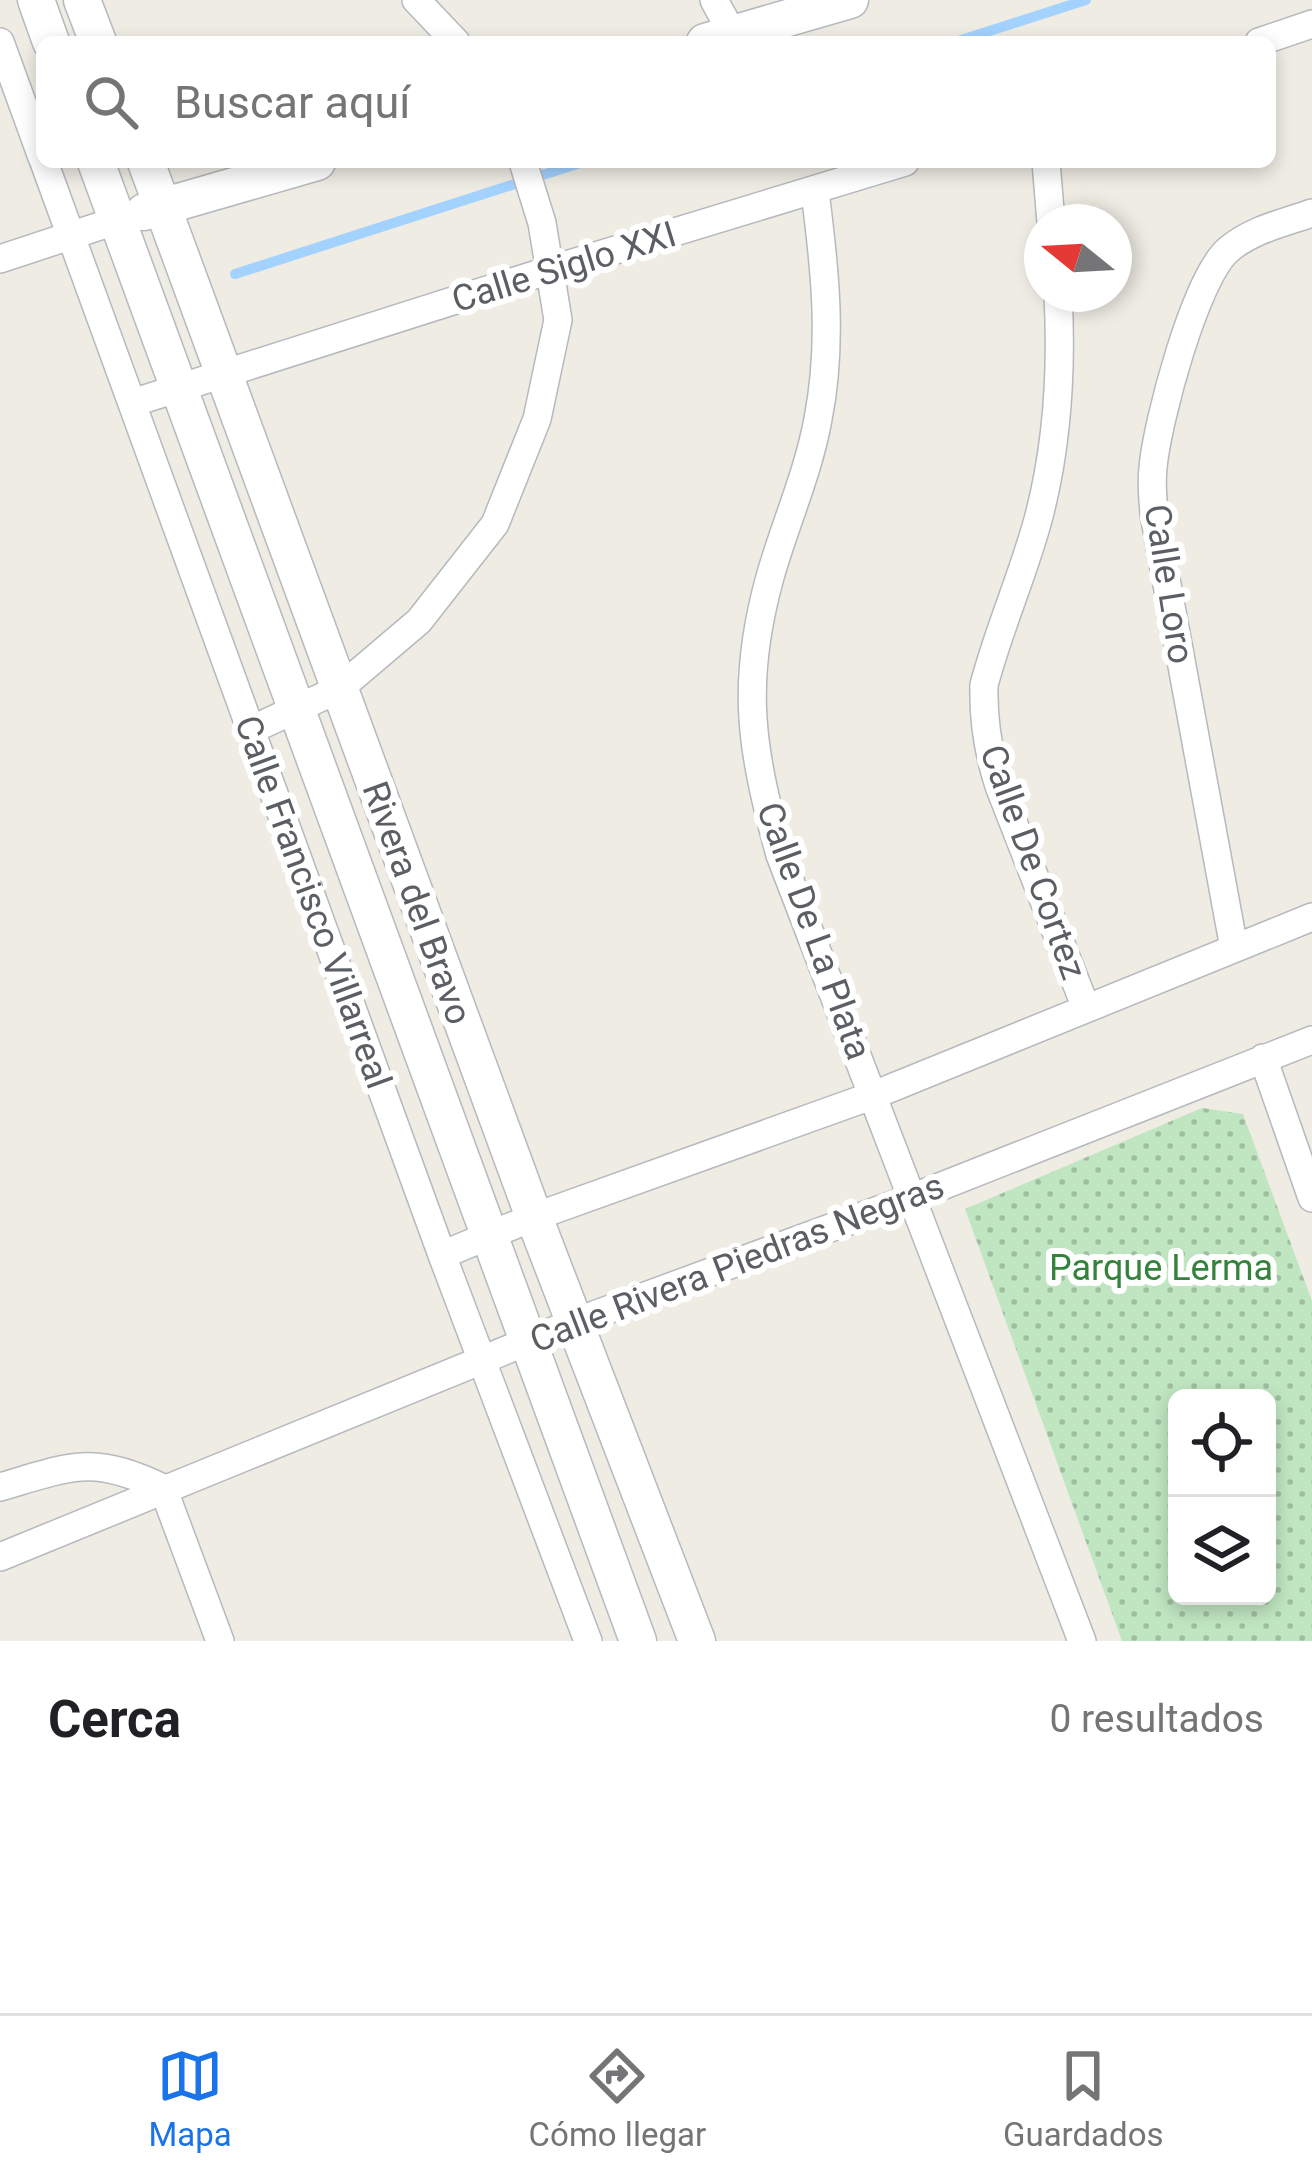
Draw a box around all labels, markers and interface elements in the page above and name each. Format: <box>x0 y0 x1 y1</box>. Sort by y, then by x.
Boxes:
search box <box>36 36 1276 168</box>
icon: search <box>78 69 144 135</box>
text: Buscar aquí <box>174 76 411 129</box>
north arrow <box>1024 204 1132 312</box>
street label: Calle Siglo XXI <box>447 213 681 321</box>
street label: Calle Loro <box>1136 501 1202 667</box>
street label: Calle Francisco Villarreal <box>226 710 400 1094</box>
street label: Calle De Cortez <box>971 739 1095 985</box>
street label: Rivera del Bravo <box>354 776 480 1030</box>
street label: Calle De La Plata <box>748 797 880 1065</box>
street label: Calle Rivera Piedras Negras <box>524 1165 950 1361</box>
park label: Parque Lerma <box>1049 1247 1273 1289</box>
map controls <box>1168 1389 1276 1605</box>
button: locate <box>1168 1389 1276 1497</box>
button: layers <box>1168 1497 1276 1605</box>
text: Cerca <box>48 1690 181 1749</box>
text: 0 resultados <box>1049 1696 1264 1742</box>
tab: Mapa <box>148 2043 232 2154</box>
tab: Cómo llegar <box>529 2043 706 2154</box>
tab: Guardados <box>1003 2043 1164 2154</box>

